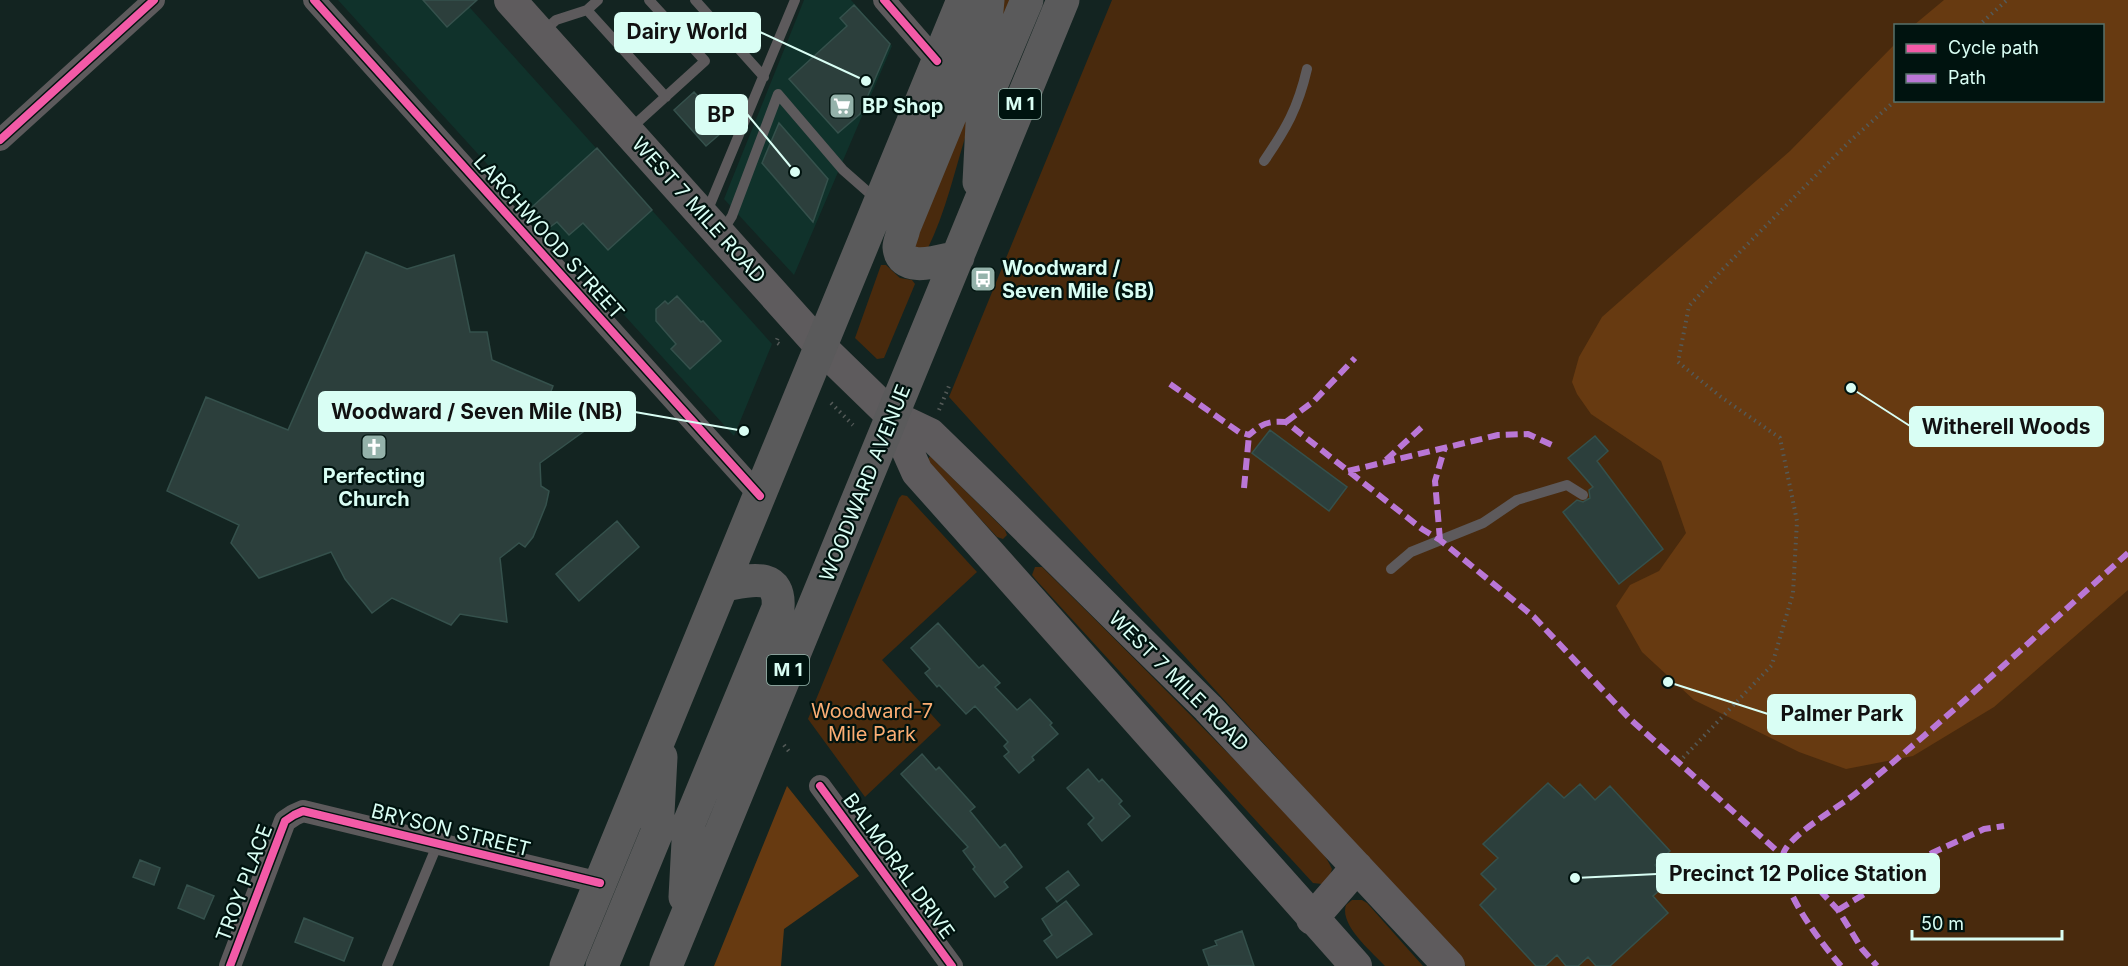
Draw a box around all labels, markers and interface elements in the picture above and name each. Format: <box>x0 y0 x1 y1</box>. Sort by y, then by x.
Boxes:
callout: Dairy World <box>615 13 760 52</box>
text: Dairy World <box>627 19 747 44</box>
legend <box>1894 24 2104 102</box>
text: Cycle path <box>1948 37 2039 58</box>
text: Path <box>1948 67 1986 88</box>
road number: M 1 <box>999 89 1041 119</box>
supermarket icon: BP Shop <box>827 91 857 121</box>
place label: BP Shop <box>862 94 943 118</box>
callout: BP <box>696 95 747 134</box>
text: BP <box>707 102 735 127</box>
street label: WEST 7 MILE ROAD <box>627 132 771 288</box>
street label: LARCHWOOD STREET <box>469 150 629 324</box>
place label: Woodward / Seven Mile (SB) <box>1002 256 1155 303</box>
bus stop icon: Woodward / Seven Mile (SB) <box>968 264 998 294</box>
street label: WOODWARD AVENUE <box>814 381 916 585</box>
callout: Woodward / Seven Mile (NB) <box>319 392 635 431</box>
text: Woodward / Seven Mile (NB) <box>331 399 623 424</box>
callout: Witherell Woods <box>1910 407 2103 446</box>
text: Witherell Woods <box>1921 414 2091 439</box>
church icon: Perfecting Church <box>359 432 389 462</box>
place label: Perfecting Church <box>323 464 425 511</box>
street label: WEST 7 MILE ROAD <box>1104 606 1254 756</box>
road number: M 1 <box>767 655 809 685</box>
callout: Palmer Park <box>1768 695 1915 734</box>
park label: Woodward-7 Mile Park <box>811 699 933 746</box>
text: Palmer Park <box>1780 701 1904 726</box>
street label: BALMORAL DRIVE <box>838 789 960 943</box>
street label: BRYSON STREET <box>369 799 533 861</box>
street label: TROY PLACE <box>211 821 277 945</box>
callout: Precinct 12 Police Station <box>1657 854 1939 893</box>
text: Precinct 12 Police Station <box>1669 861 1927 886</box>
scale bar <box>1912 903 2062 941</box>
text: 50 m <box>1921 913 1964 934</box>

